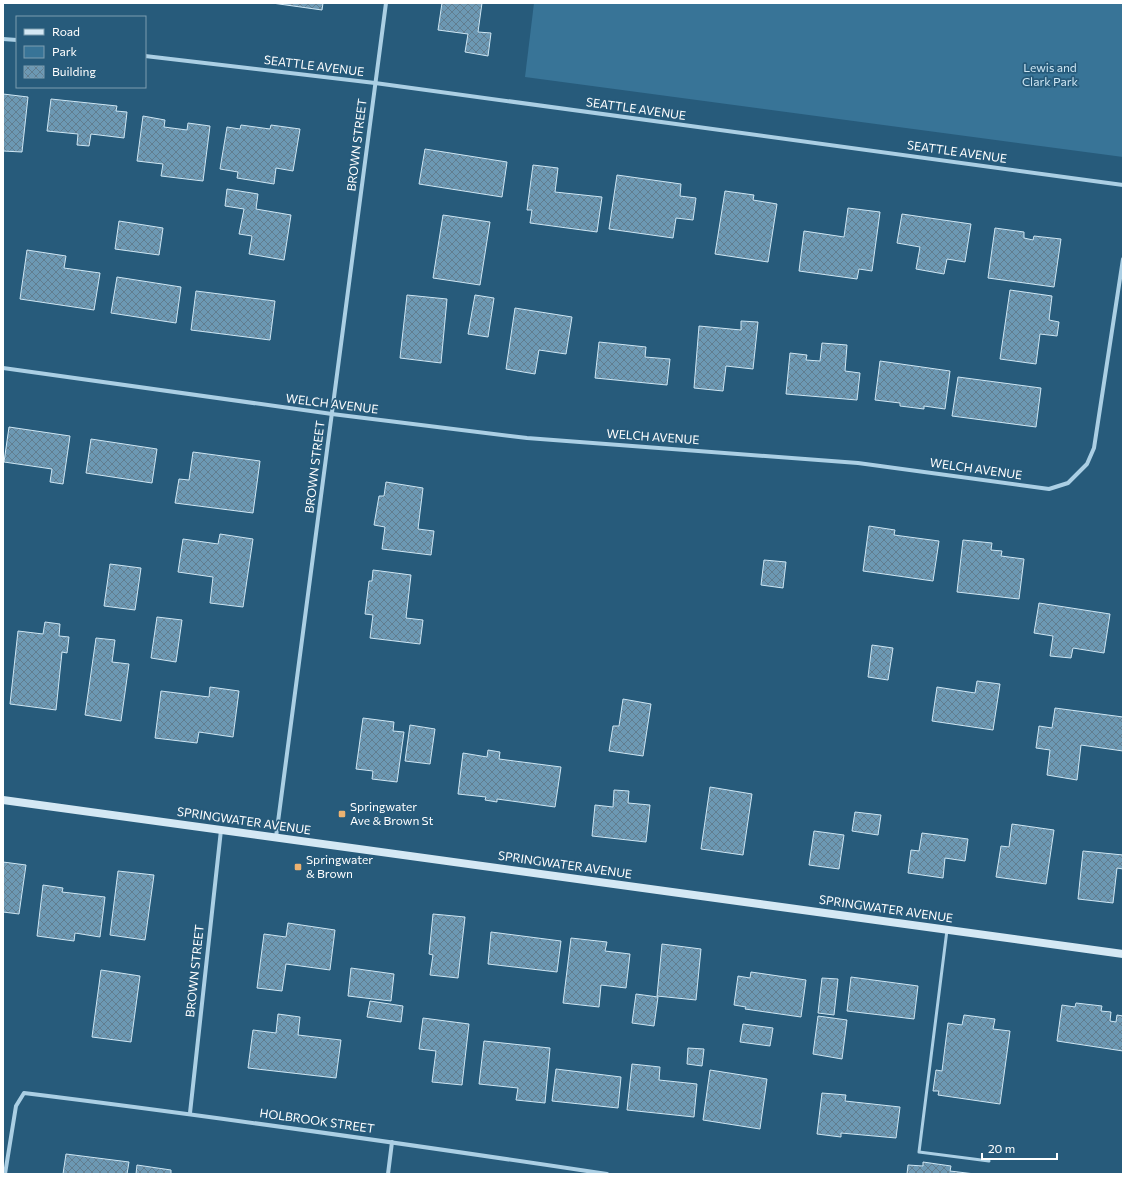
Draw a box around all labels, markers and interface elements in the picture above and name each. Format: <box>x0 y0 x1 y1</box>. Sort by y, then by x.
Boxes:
legend <box>16 16 146 88</box>
text: Road <box>52 24 80 38</box>
text: Park <box>52 44 78 58</box>
street label: SEATTLE AVENUE <box>263 52 365 78</box>
park label: Lewis and Clark Park <box>1022 60 1079 88</box>
text: Building <box>52 64 96 78</box>
street label: SEATTLE AVENUE <box>585 94 687 122</box>
street label: BROWN STREET <box>343 97 369 192</box>
street label: SEATTLE AVENUE <box>906 137 1008 165</box>
street label: WELCH AVENUE <box>285 390 379 416</box>
street label: BROWN STREET <box>301 419 327 514</box>
street label: WELCH AVENUE <box>606 426 700 446</box>
street label: WELCH AVENUE <box>929 455 1023 481</box>
place label: Springwater Ave & Brown St <box>350 799 433 827</box>
street label: SPRINGWATER AVENUE <box>176 804 312 836</box>
marker: Springwater Ave & Brown St <box>337 809 347 819</box>
street label: SPRINGWATER AVENUE <box>497 848 633 880</box>
place label: Springwater & Brown <box>306 852 373 880</box>
marker: Springwater & Brown <box>293 862 303 872</box>
street label: SPRINGWATER AVENUE <box>818 892 954 924</box>
street label: BROWN STREET <box>182 923 206 1018</box>
street label: HOLBROOK STREET <box>259 1105 376 1135</box>
scale bar <box>982 1135 1057 1161</box>
text: 20 m <box>988 1141 1015 1155</box>

